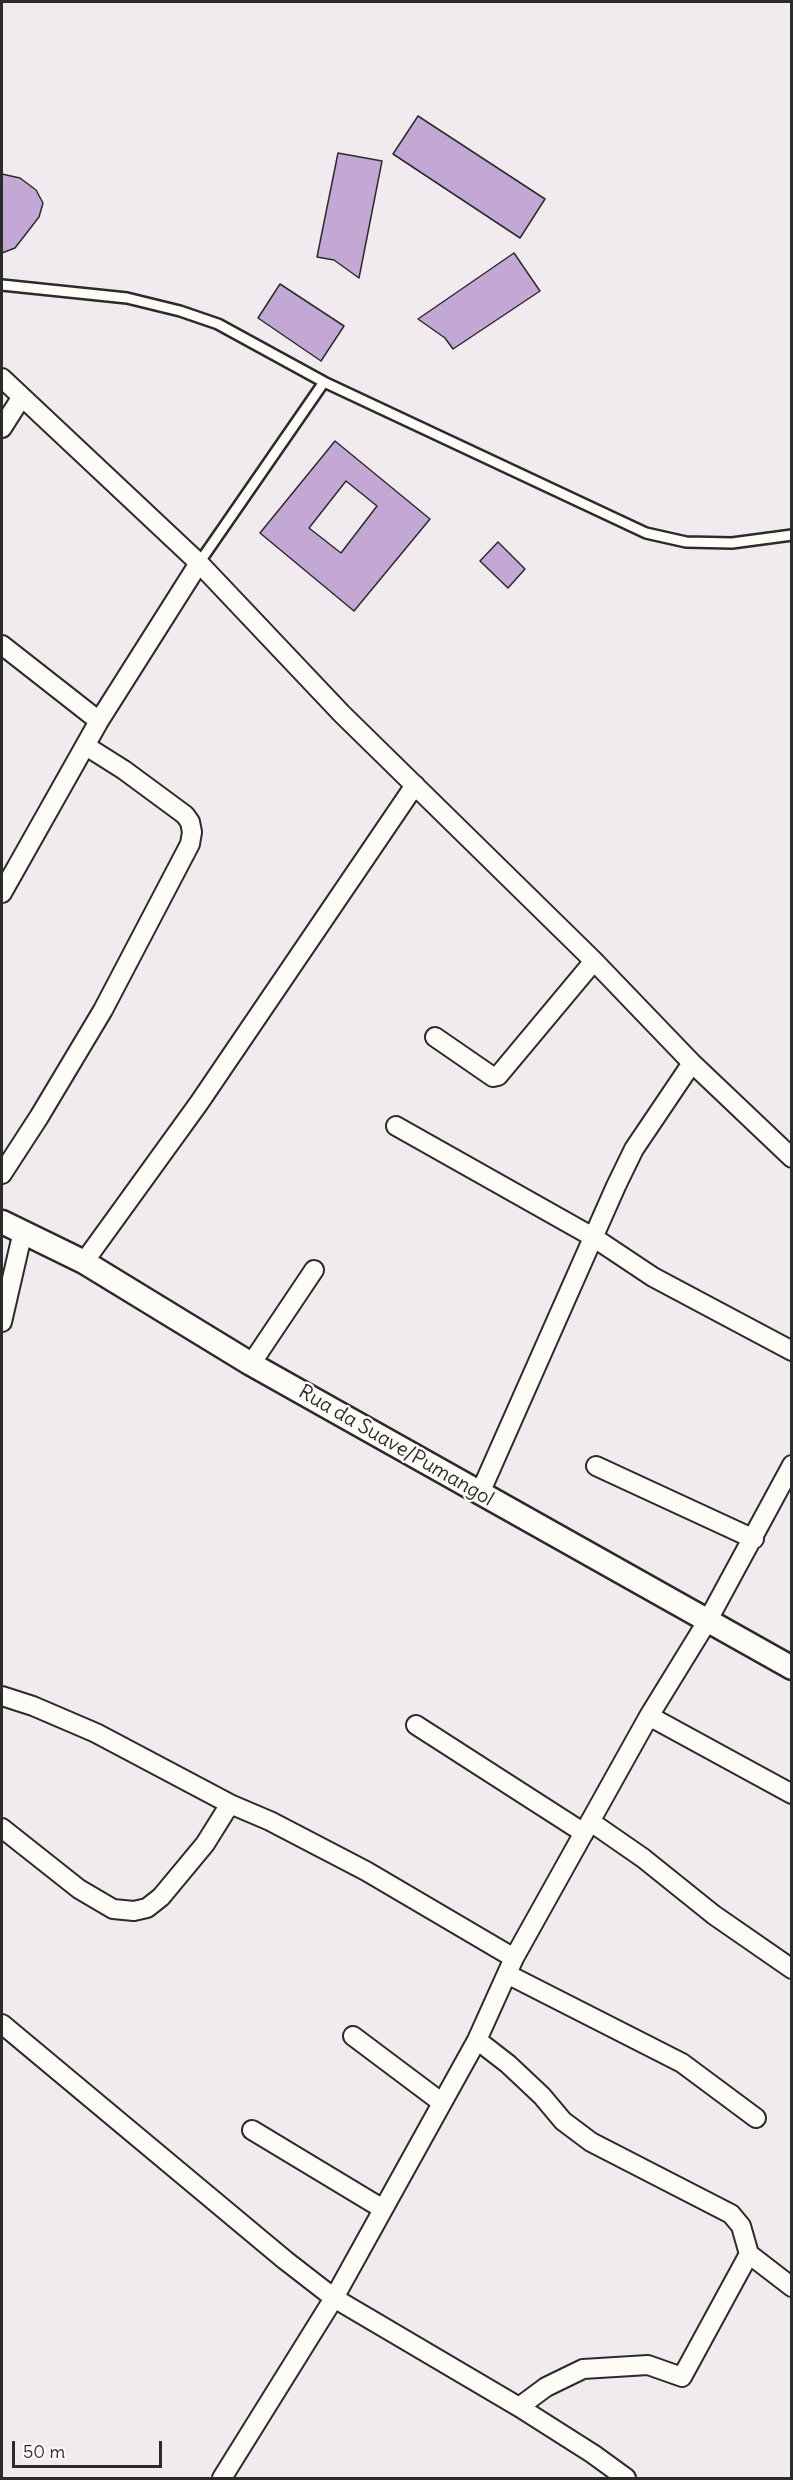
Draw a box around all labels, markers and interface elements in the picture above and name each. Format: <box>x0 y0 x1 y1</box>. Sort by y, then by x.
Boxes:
street label: Rua da Suave/Pumangol <box>294 1380 498 1512</box>
scale bar <box>15 2429 165 2467</box>
text: 50 m <box>23 2440 65 2463</box>

